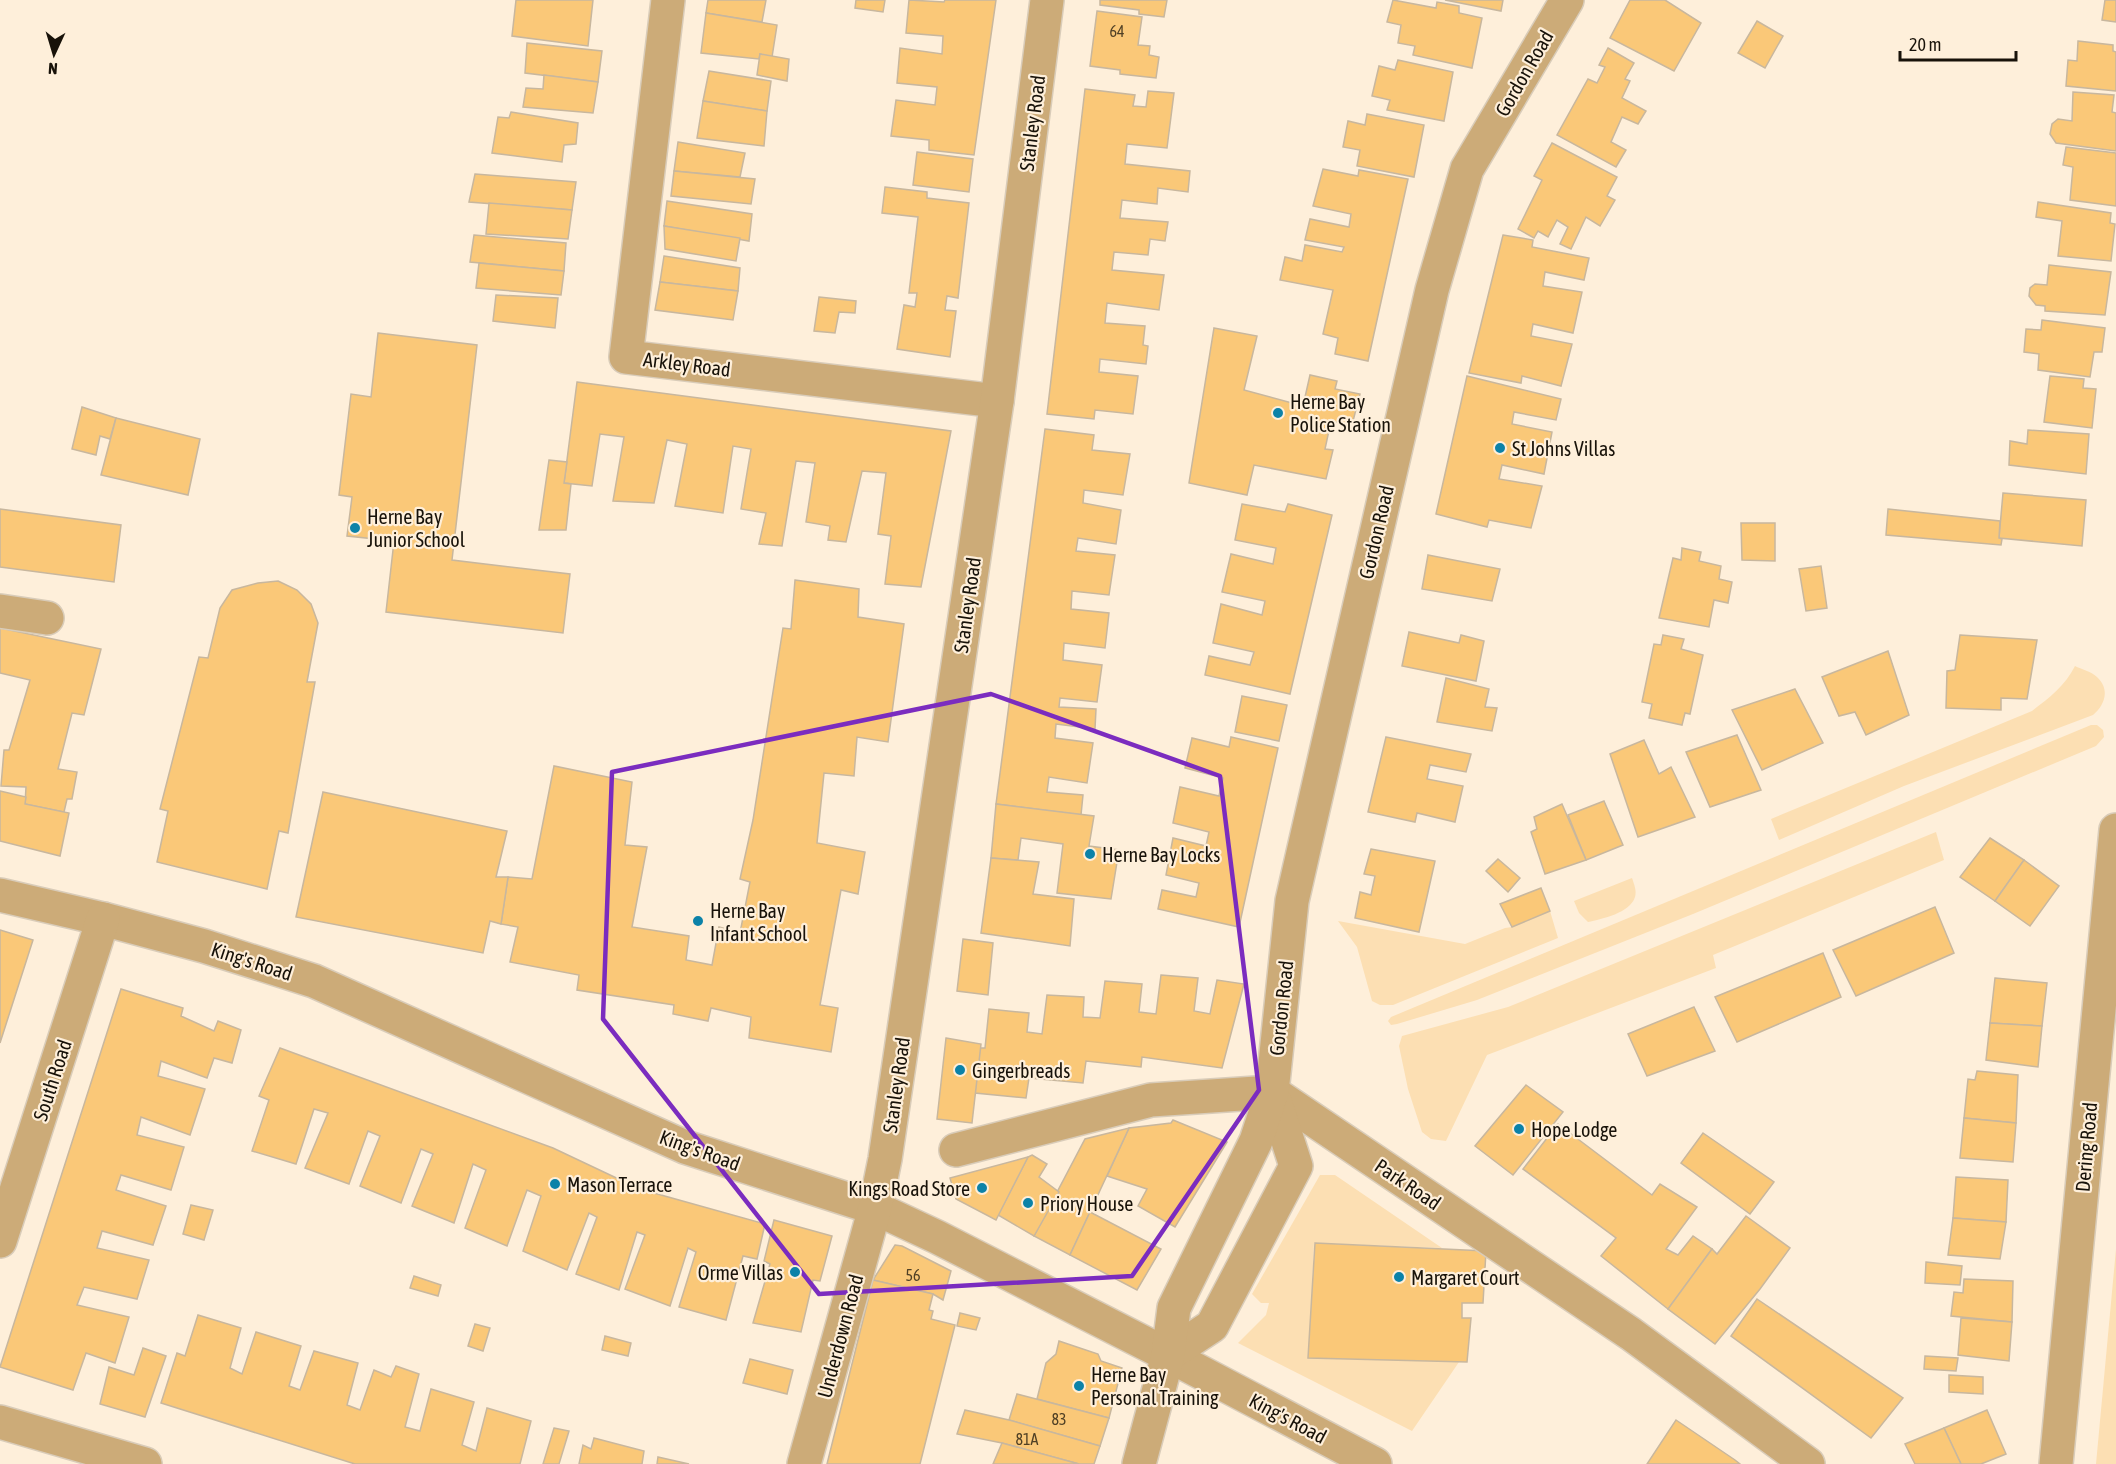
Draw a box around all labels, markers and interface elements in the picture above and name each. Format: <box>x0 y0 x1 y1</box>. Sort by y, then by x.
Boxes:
house number: 64 <box>1109 22 1125 40</box>
north arrow <box>24 24 84 84</box>
scale bar <box>1900 24 2016 62</box>
street label: Gordon Road <box>1490 26 1558 120</box>
text: 20 m <box>1909 34 1941 55</box>
text: N <box>48 60 58 78</box>
street label: Stanley Road <box>1015 74 1049 172</box>
street label: Arkley Road <box>642 347 732 381</box>
place label: Herne Bay Police Station <box>1290 390 1391 436</box>
marker: Herne Bay Police Station <box>1271 406 1285 420</box>
place label: St Johns Villas <box>1512 437 1615 460</box>
marker: St Johns Villas <box>1493 441 1507 455</box>
street label: Gordon Road <box>1354 483 1398 581</box>
place label: Herne Bay Junior School <box>367 505 466 551</box>
marker: Herne Bay Junior School <box>348 521 362 535</box>
street label: Stanley Road <box>949 556 985 654</box>
place label: Herne Bay Locks <box>1102 843 1220 866</box>
marker: Herne Bay Locks <box>1083 847 1097 861</box>
place label: Herne Bay Infant School <box>710 899 808 945</box>
marker: Herne Bay Infant School <box>691 914 705 928</box>
street label: King's Road <box>209 937 295 985</box>
street label: Gordon Road <box>1265 959 1297 1057</box>
street label: Stanley Road <box>878 1036 914 1134</box>
street label: South Road <box>28 1037 76 1123</box>
place label: Gingerbreads <box>972 1059 1070 1082</box>
marker: Gingerbreads <box>953 1063 967 1077</box>
street label: Dering Road <box>2071 1101 2101 1193</box>
place label: Hope Lodge <box>1531 1118 1617 1141</box>
marker: Hope Lodge <box>1512 1122 1526 1136</box>
street label: King's Road <box>657 1125 743 1175</box>
street label: Park Road <box>1371 1154 1445 1214</box>
place label: Mason Terrace <box>567 1173 672 1196</box>
marker: Mason Terrace <box>548 1177 562 1191</box>
place label: Kings Road Store <box>848 1177 970 1200</box>
marker: Kings Road Store <box>975 1181 989 1195</box>
place label: Priory House <box>1040 1192 1133 1215</box>
marker: Priory House <box>1021 1196 1035 1210</box>
place label: Orme Villas <box>698 1261 783 1284</box>
marker: Orme Villas <box>788 1265 802 1279</box>
house number: 56 <box>905 1266 921 1284</box>
place label: Margaret Court <box>1411 1266 1520 1289</box>
marker: Margaret Court <box>1392 1270 1406 1284</box>
street label: Underdown Road <box>812 1272 868 1400</box>
place label: Herne Bay Personal Training <box>1091 1363 1219 1409</box>
marker: Herne Bay Personal Training <box>1072 1379 1086 1393</box>
street label: King's Road <box>1246 1388 1330 1448</box>
house number: 83 <box>1051 1410 1067 1428</box>
house number: 81A <box>1016 1430 1039 1448</box>

